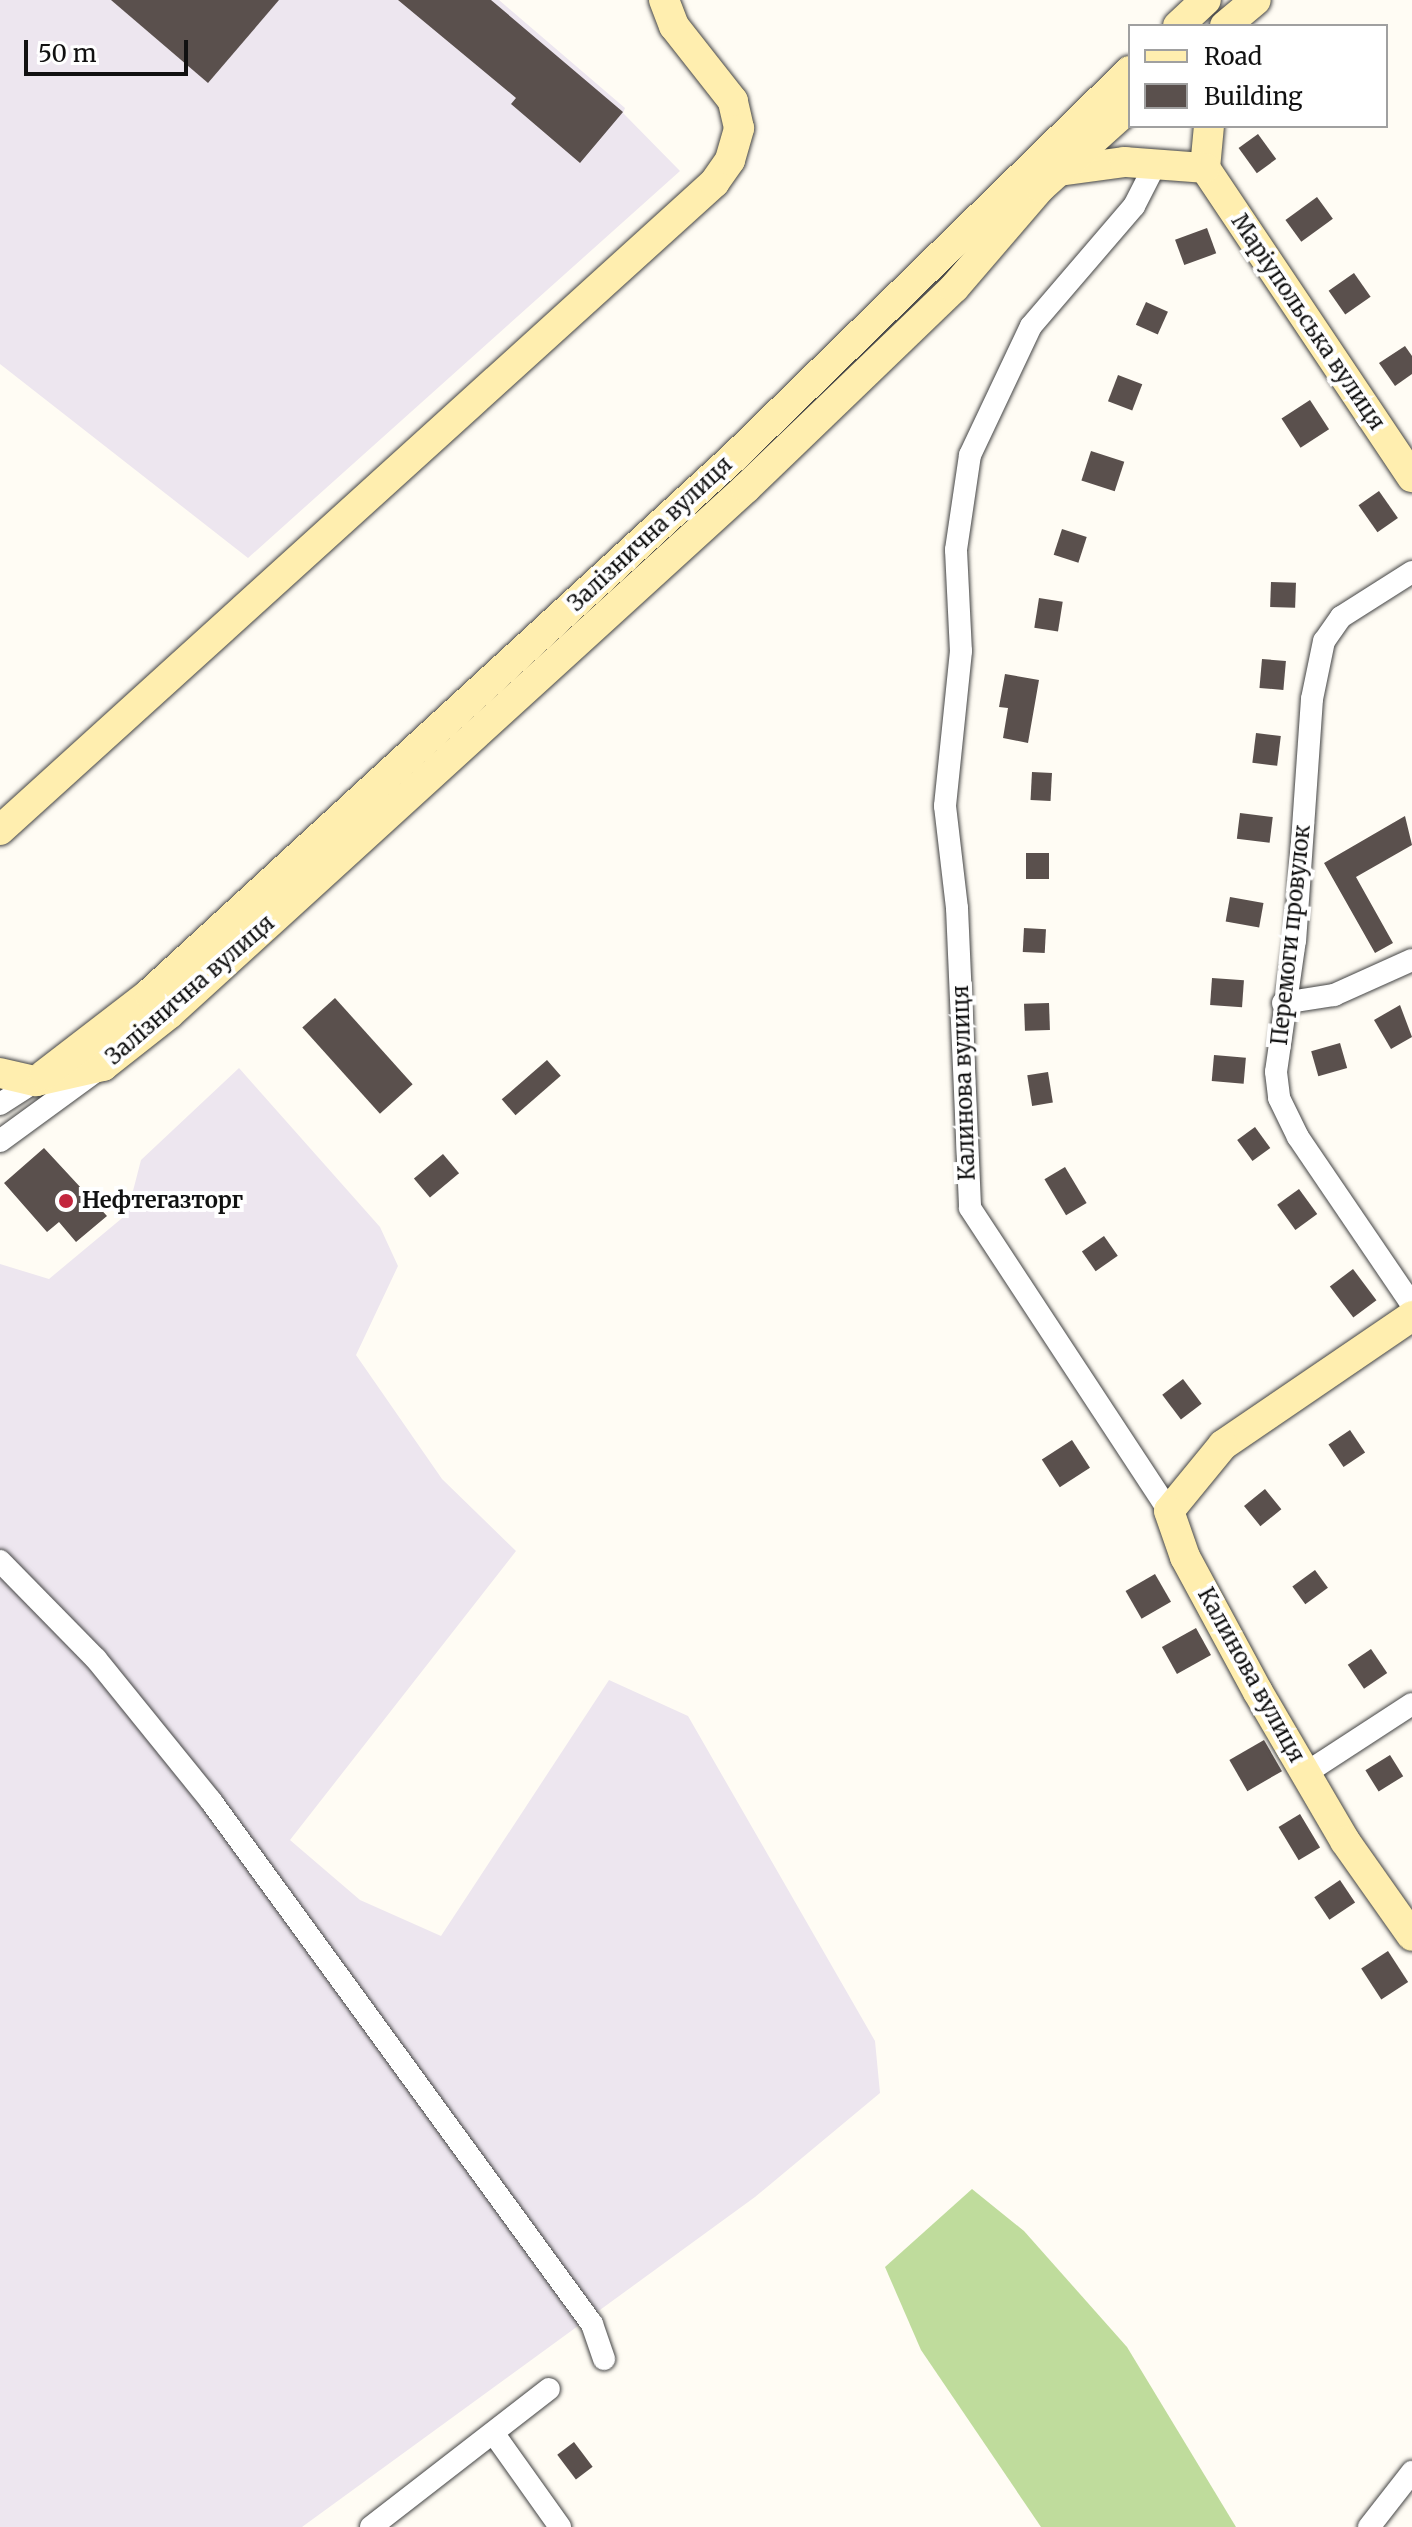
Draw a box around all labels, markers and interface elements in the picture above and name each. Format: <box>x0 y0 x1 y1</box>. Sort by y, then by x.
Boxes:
scale bar <box>28 24 192 74</box>
legend <box>1128 24 1388 128</box>
text: 50 m <box>38 38 97 69</box>
text: Road <box>1204 41 1262 72</box>
text: Building <box>1204 81 1303 112</box>
street label: Маріупольська вулиця <box>1226 209 1390 435</box>
street label: Залізнична вулиця <box>563 451 737 617</box>
street label: Перемоги провулок <box>1266 823 1316 1047</box>
street label: Залізнична вулиця <box>101 910 279 1070</box>
street label: Калинова вулиця <box>947 985 981 1181</box>
place label: Нефтегазторг <box>82 1188 243 1214</box>
marker: Нефтегазторг <box>57 1192 75 1210</box>
street label: Калинова вулиця <box>1192 1583 1310 1767</box>

